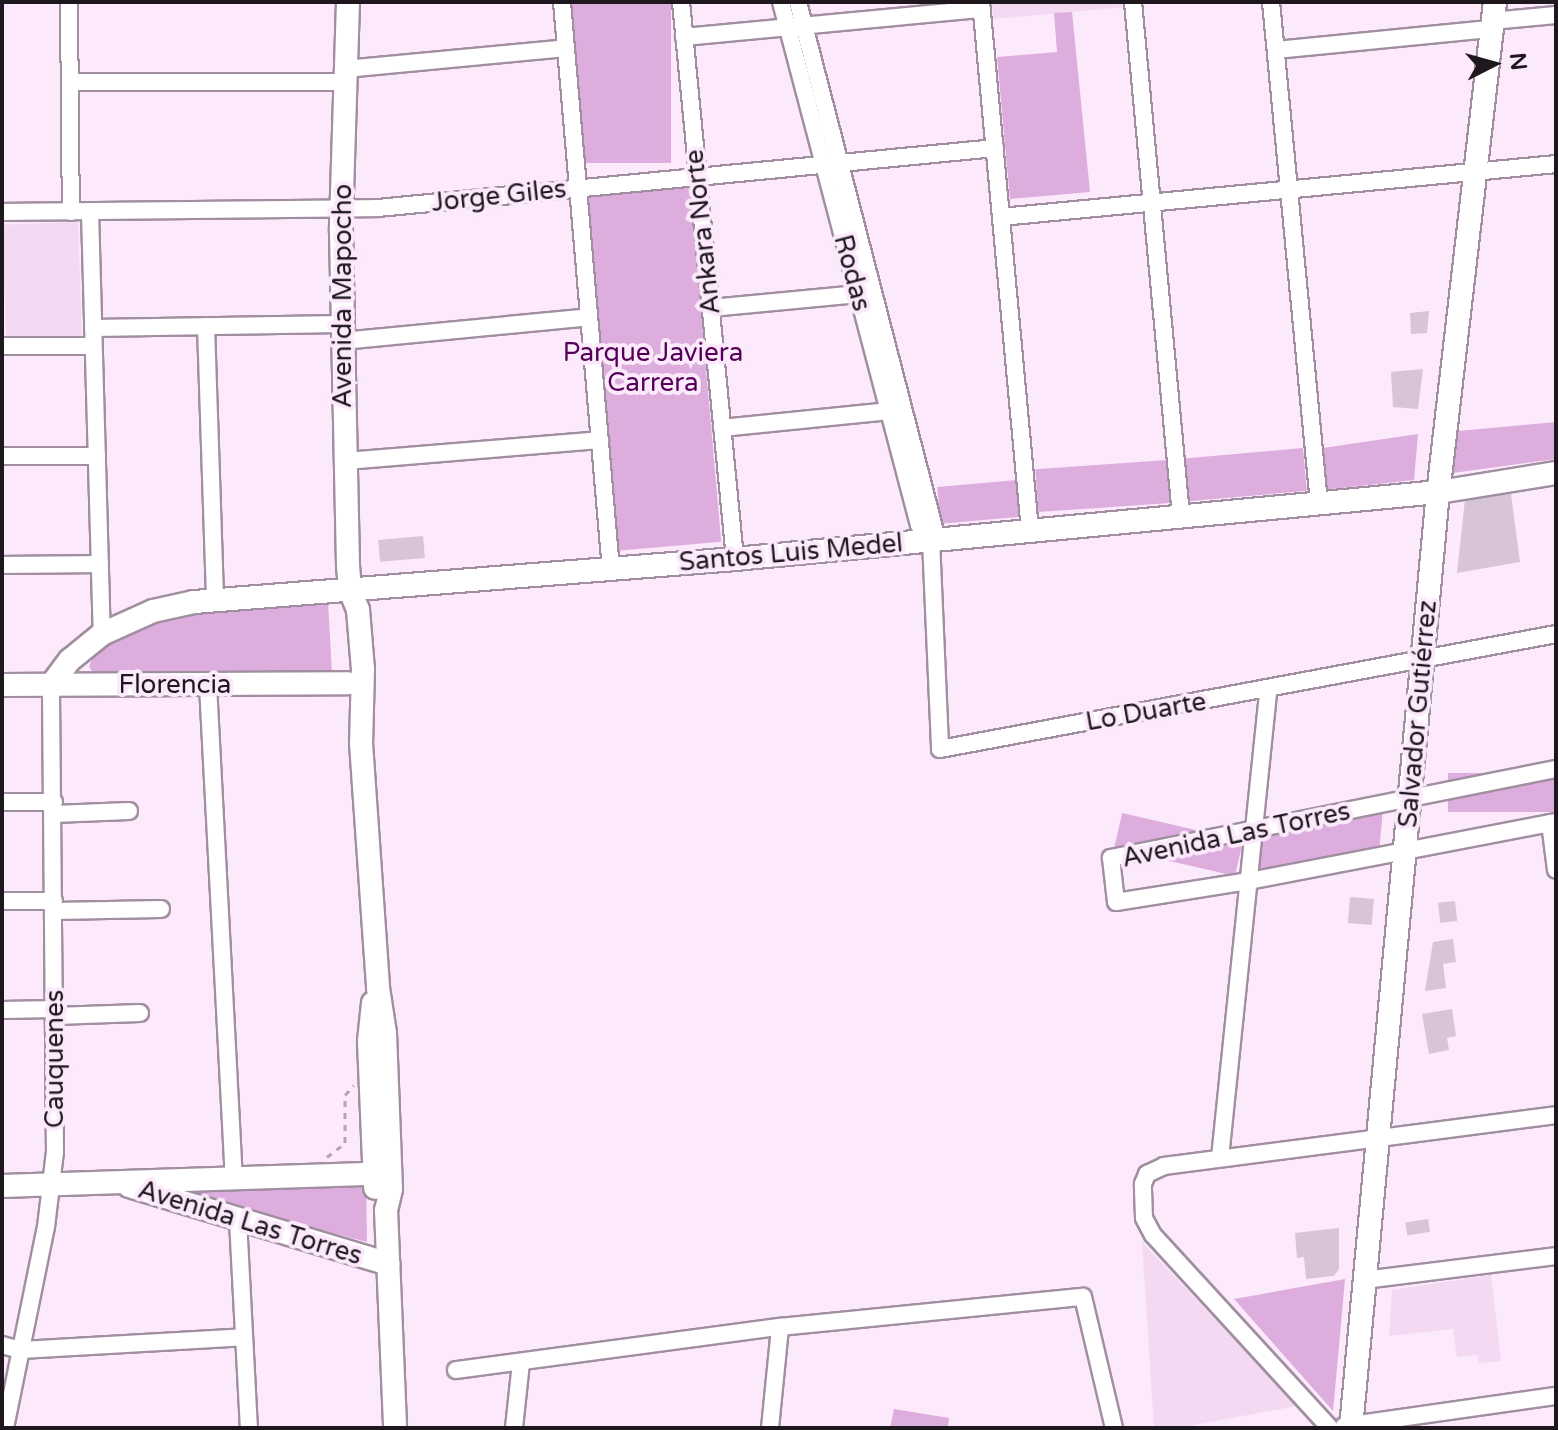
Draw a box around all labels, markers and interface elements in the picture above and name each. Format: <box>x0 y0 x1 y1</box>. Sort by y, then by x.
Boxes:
north arrow <box>1454 24 1534 104</box>
text: N <box>1504 51 1532 72</box>
street label: Ankara Norte <box>679 148 727 316</box>
street label: Jorge Giles <box>430 173 568 219</box>
street label: Avenida Mapocho <box>327 184 359 408</box>
street label: Rodas <box>827 231 877 315</box>
park label: Parque Javiera Carrera <box>563 337 743 398</box>
street label: Santos Luis Medel <box>678 528 904 578</box>
street label: Salvador Gutiérrez <box>1393 599 1443 829</box>
street label: Florencia <box>119 669 231 701</box>
street label: Lo Duarte <box>1083 686 1209 738</box>
street label: Avenida Las Torres <box>1119 796 1353 874</box>
street label: Cauquenes <box>39 990 71 1128</box>
street label: Avenida Las Torres <box>134 1174 366 1272</box>

